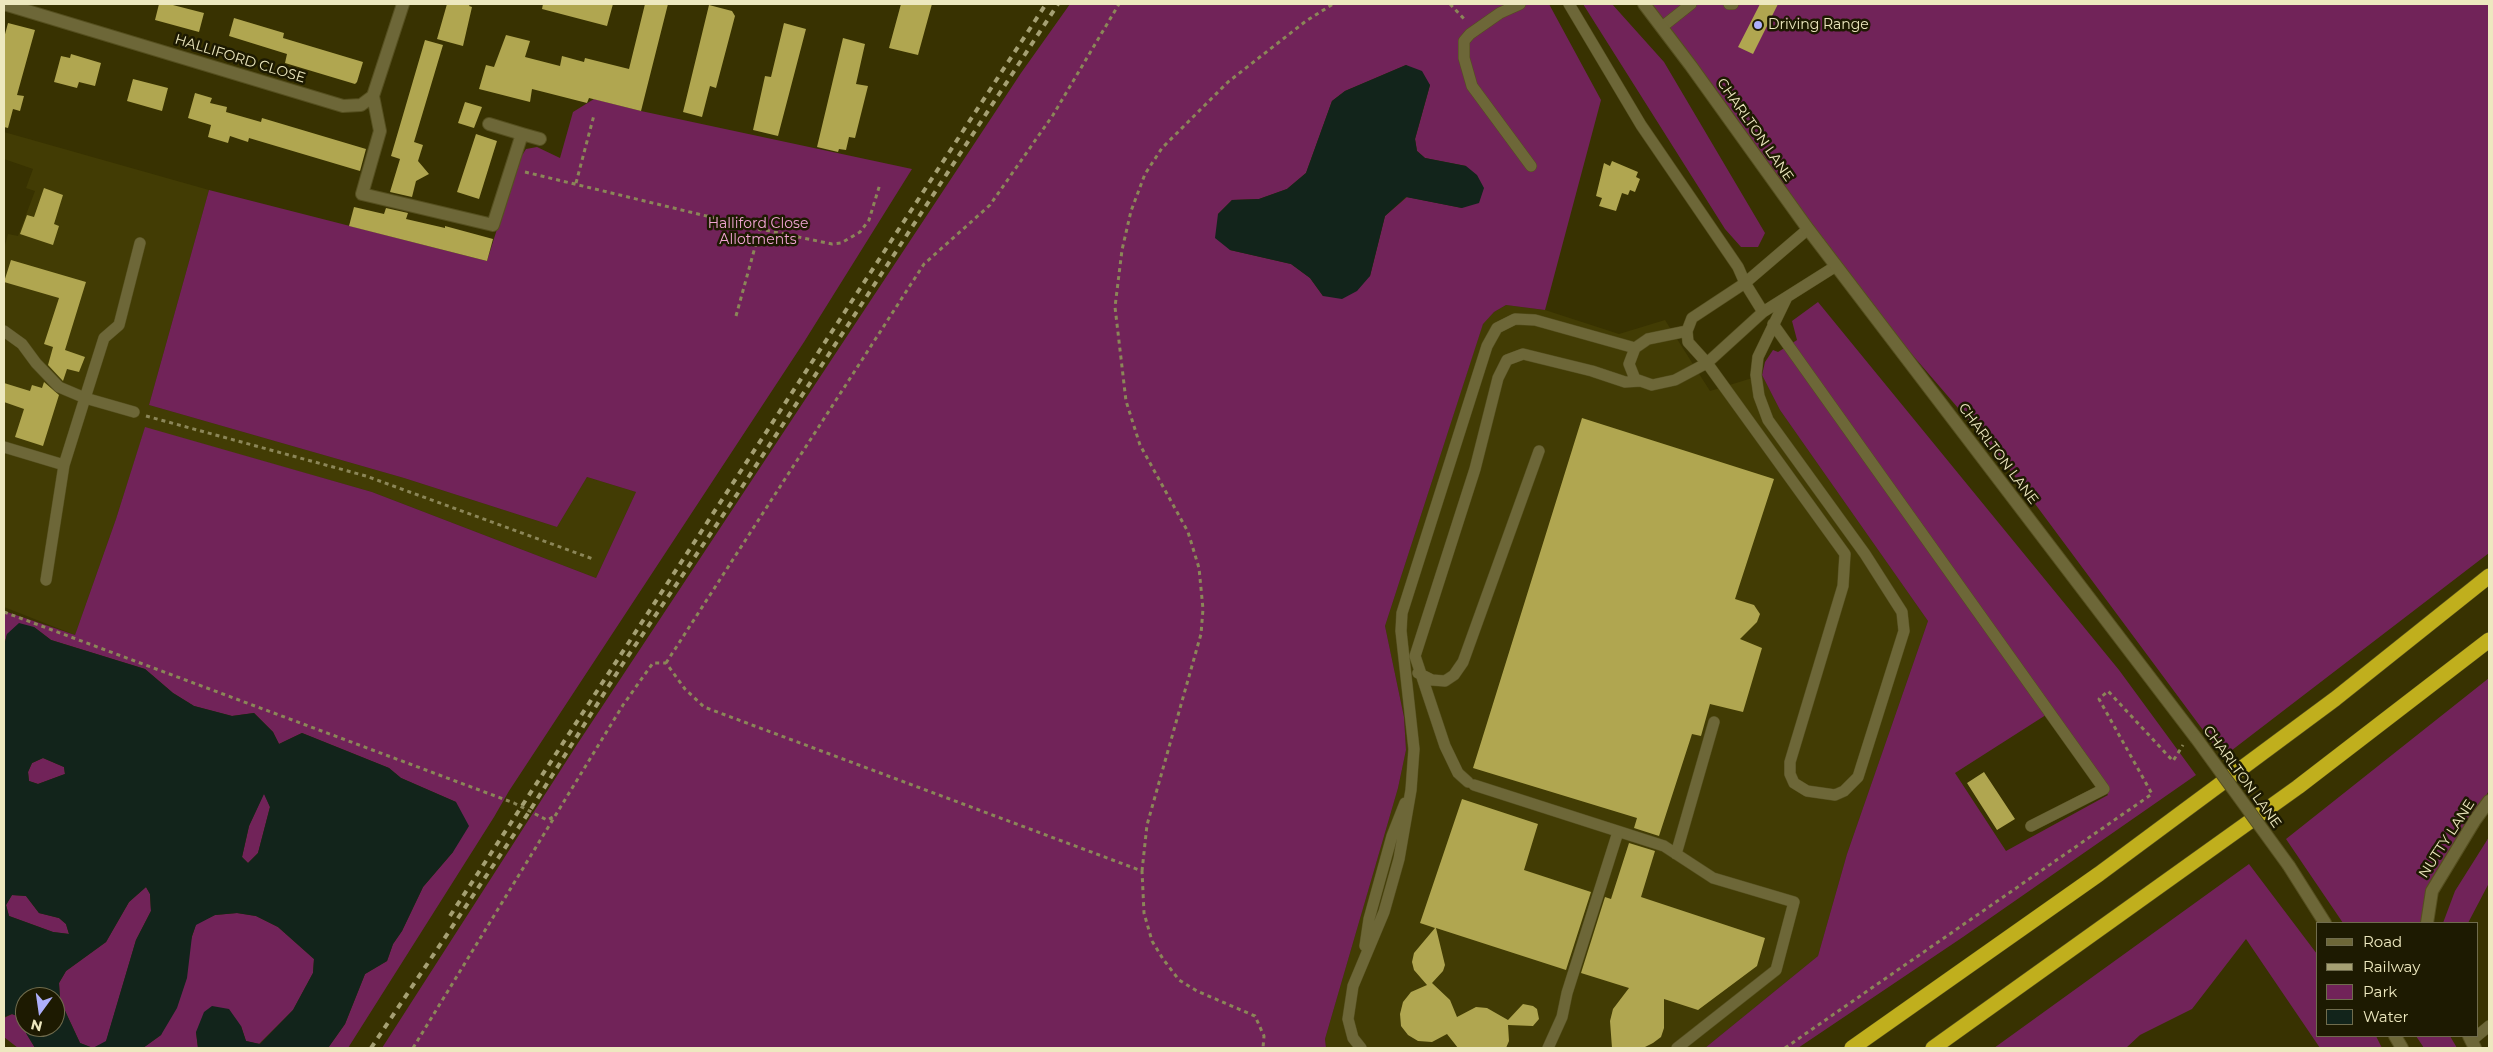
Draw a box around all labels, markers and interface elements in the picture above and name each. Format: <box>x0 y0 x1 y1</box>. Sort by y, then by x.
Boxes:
place label: Driving Range <box>1768 17 1869 33</box>
marker: Driving Range <box>1752 19 1764 31</box>
street label: HALLIFORD CLOSE <box>173 31 307 87</box>
street label: CHARLTON LANE <box>1713 75 1797 185</box>
park label: Halliford Close Allotments <box>708 216 808 248</box>
street label: CHARLTON LANE <box>1954 400 2042 508</box>
street label: CHARLTON LANE <box>2199 723 2285 831</box>
street label: NUTTY LANE <box>2415 797 2479 881</box>
legend <box>2316 922 2478 1037</box>
text: Road <box>2363 932 2402 951</box>
text: Railway <box>2363 957 2420 976</box>
text: Park <box>2363 982 2397 1001</box>
north arrow <box>15 987 65 1037</box>
text: Water <box>2363 1007 2409 1026</box>
text: N <box>29 1015 44 1036</box>

